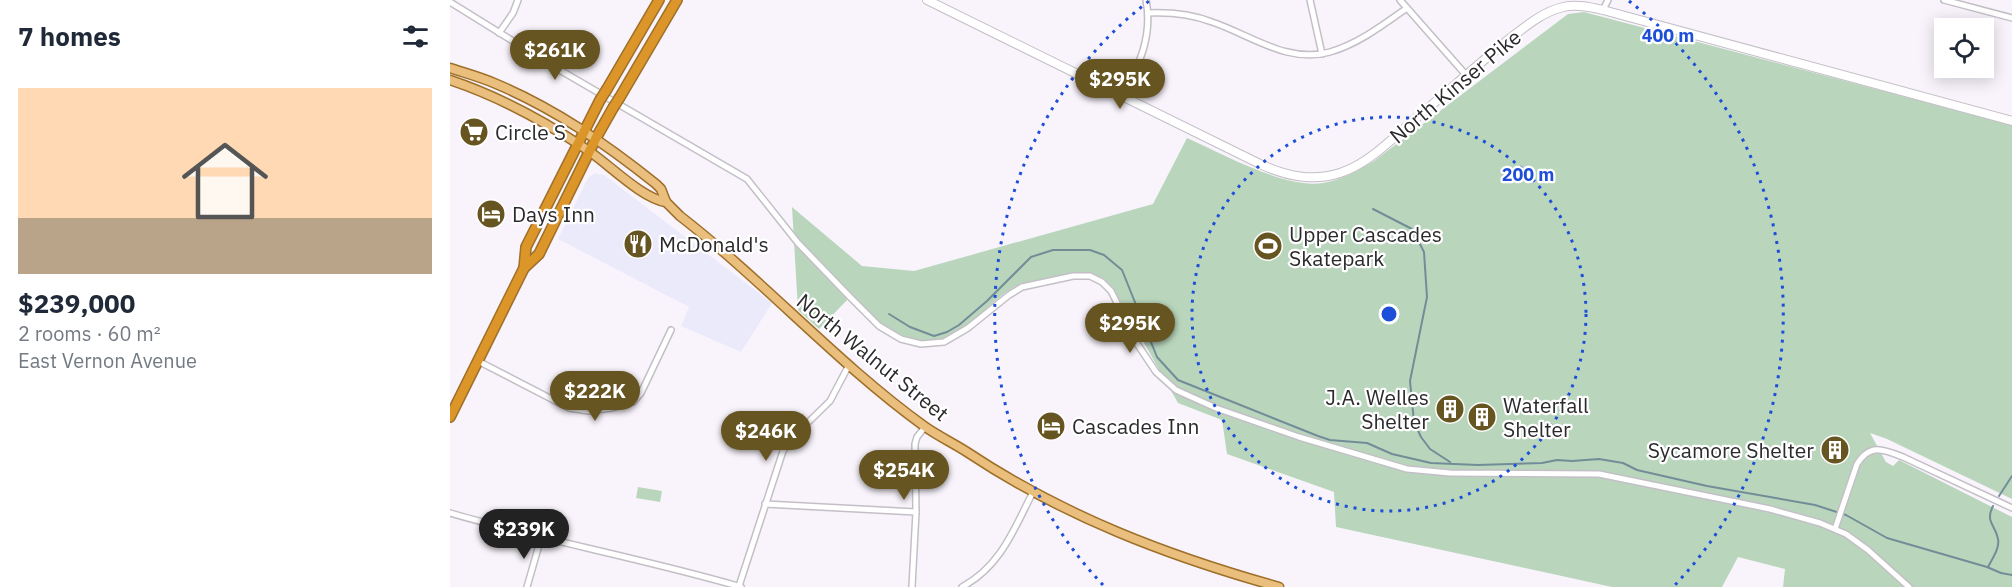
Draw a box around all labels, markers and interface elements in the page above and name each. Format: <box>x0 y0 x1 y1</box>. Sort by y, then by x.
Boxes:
map controls <box>1934 18 1994 78</box>
button: locate <box>1934 18 1994 78</box>
text: 7 homes <box>18 19 121 53</box>
icon: filters <box>399 20 432 53</box>
street label: North Kinser Pike <box>1383 23 1527 149</box>
text: 400 m <box>1642 24 1694 47</box>
pin: $261K <box>513 30 597 81</box>
text: $261K <box>524 36 586 63</box>
pin: $295K <box>1078 59 1162 110</box>
text: $295K <box>1089 65 1151 92</box>
supermarket icon: Circle S <box>458 116 490 148</box>
place label: Circle S <box>495 118 566 146</box>
icon: home <box>171 127 279 235</box>
text: 200 m <box>1502 163 1554 186</box>
hotel icon: Days Inn <box>475 198 507 230</box>
place label: Days Inn <box>512 200 595 228</box>
place label: Upper Cascades Skatepark <box>1289 220 1442 272</box>
restaurant icon: McDonald's <box>622 228 654 260</box>
place label: McDonald's <box>659 230 769 258</box>
sports icon: Upper Cascades Skatepark <box>1252 230 1284 262</box>
text: $239,000 <box>18 286 135 320</box>
street label: North Walnut Street <box>791 287 955 427</box>
pin: $295K <box>1088 303 1172 354</box>
centre of rings <box>1379 304 1399 324</box>
text: $295K <box>1099 309 1161 336</box>
text: 2 rooms · 60 m² <box>18 320 161 347</box>
text: East Vernon Avenue <box>18 347 197 374</box>
pin: $222K <box>553 371 637 422</box>
text: $222K <box>564 377 626 404</box>
place label: J.A. Welles Shelter <box>1325 383 1429 435</box>
place label: Waterfall Shelter <box>1503 391 1589 443</box>
building icon: J.A. Welles Shelter <box>1434 393 1466 425</box>
building icon: Waterfall Shelter <box>1466 401 1498 433</box>
hotel icon: Cascades Inn <box>1035 410 1067 442</box>
pin: $246K <box>724 411 808 462</box>
place label: Cascades Inn <box>1072 412 1199 440</box>
text: $246K <box>735 417 797 444</box>
building icon: Sycamore Shelter <box>1819 434 1851 466</box>
place label: Sycamore Shelter <box>1648 436 1814 464</box>
pin: $254K <box>862 450 946 501</box>
text: $254K <box>873 456 935 483</box>
pin: $239K <box>482 509 566 560</box>
text: $239K <box>493 515 555 542</box>

